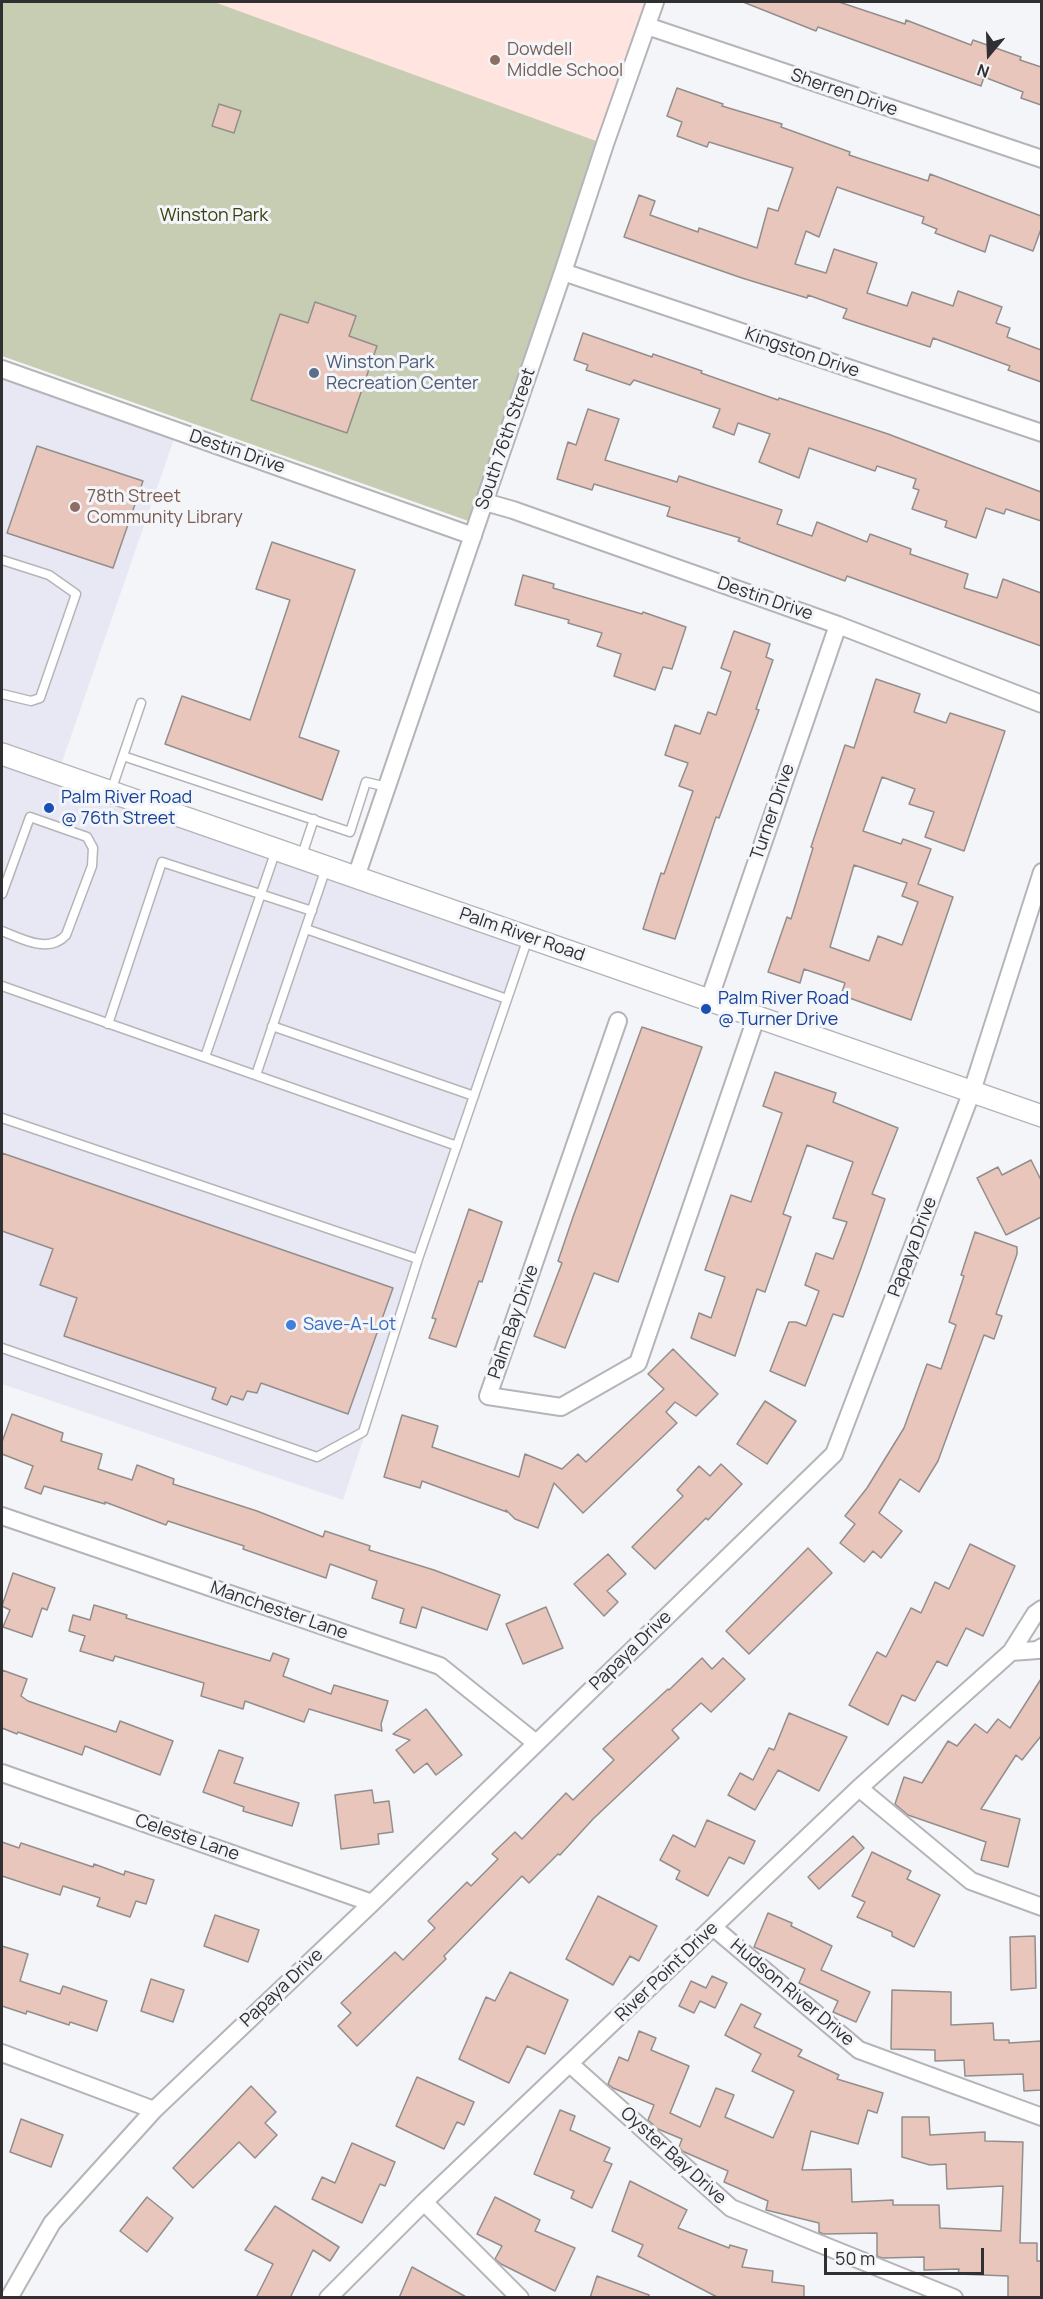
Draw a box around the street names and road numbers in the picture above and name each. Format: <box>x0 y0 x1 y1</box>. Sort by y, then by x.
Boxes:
street label: Sherren Drive <box>788 65 900 121</box>
street label: Kingston Drive <box>742 323 862 383</box>
street label: South 76th Street <box>472 365 540 513</box>
street label: Destin Drive <box>186 426 288 478</box>
street label: Destin Drive <box>714 573 816 625</box>
street label: Turner Drive <box>746 761 800 863</box>
street label: Palm River Road <box>456 903 588 967</box>
street label: Papaya Drive <box>884 1194 942 1300</box>
street label: Palm Bay Drive <box>484 1262 544 1382</box>
street label: Manchester Lane <box>207 1577 351 1645</box>
street label: Papaya Drive <box>586 1607 676 1695</box>
street label: Celeste Lane <box>132 1810 242 1866</box>
street label: River Point Drive <box>611 1918 723 2026</box>
street label: Hudson River Drive <box>726 1935 858 2051</box>
street label: Papaya Drive <box>236 1944 328 2032</box>
street label: Oyster Bay Drive <box>616 2103 730 2209</box>

